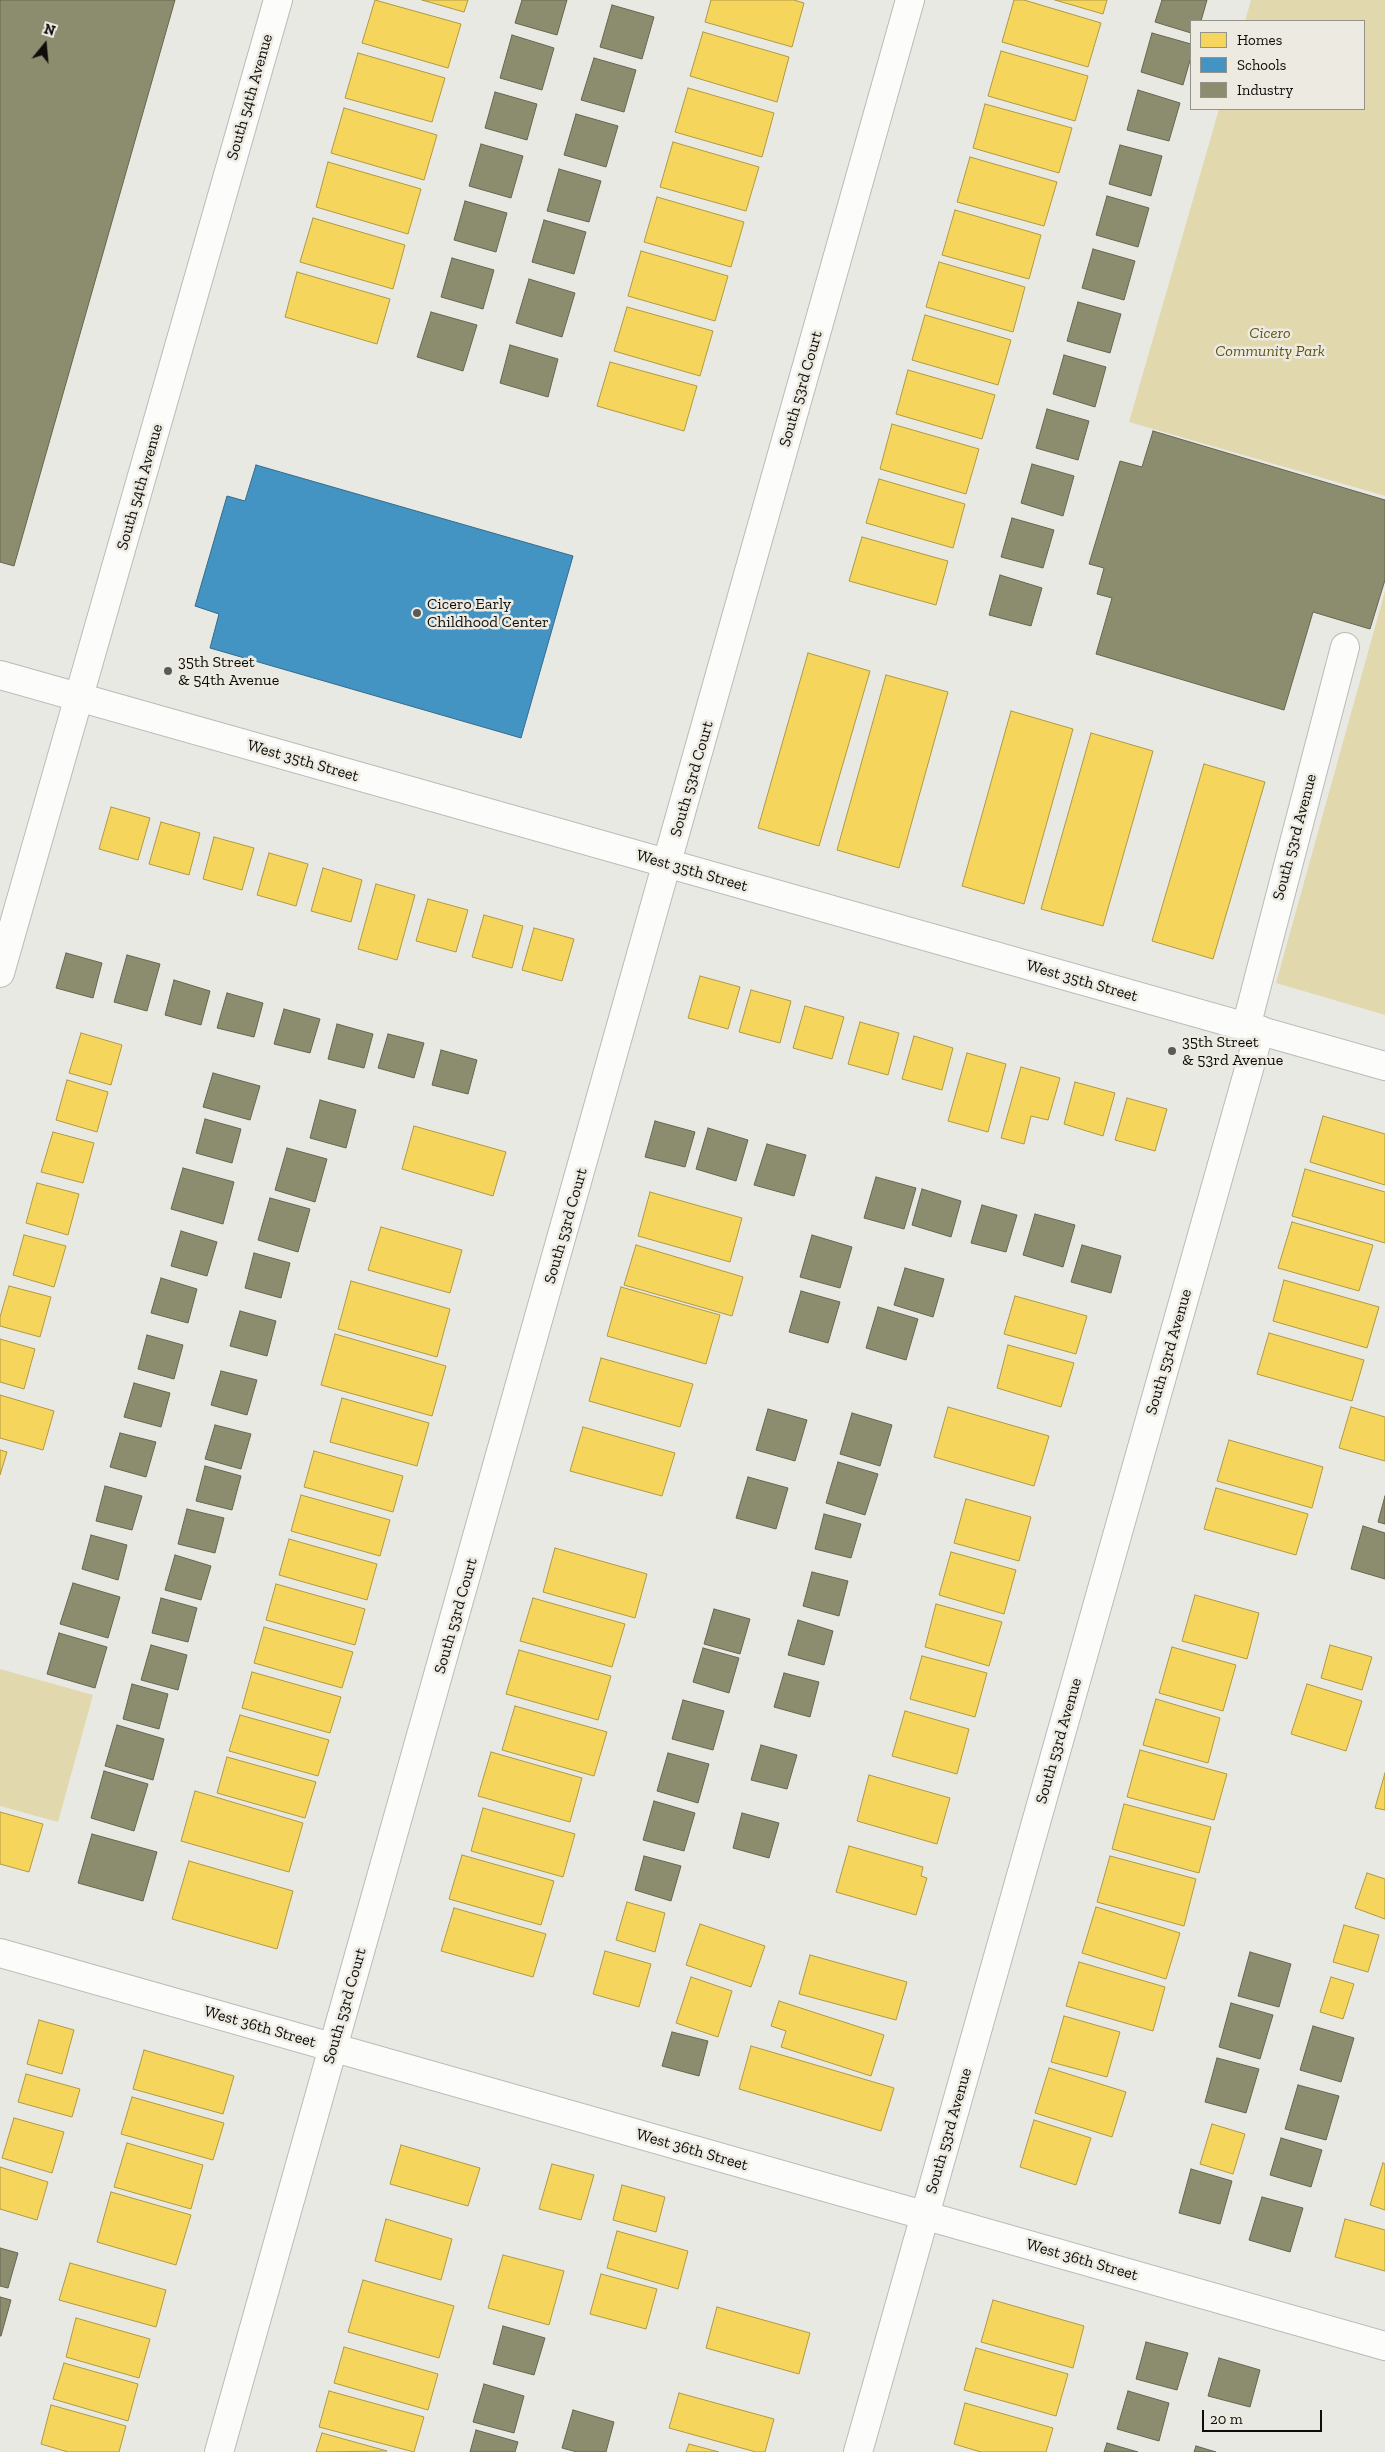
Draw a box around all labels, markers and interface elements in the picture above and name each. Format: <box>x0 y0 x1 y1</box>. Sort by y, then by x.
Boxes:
north arrow <box>20 20 70 70</box>
text: N <box>42 20 57 40</box>
legend <box>1190 20 1365 110</box>
text: Homes <box>1237 31 1282 49</box>
street label: South 54th Avenue <box>223 32 277 162</box>
text: Schools <box>1237 56 1286 74</box>
text: Industry <box>1237 81 1293 99</box>
park label: Cicero Community Park <box>1215 323 1325 361</box>
street label: South 53rd Court <box>775 329 827 449</box>
street label: South 54th Avenue <box>113 422 167 552</box>
place label: Cicero Early Childhood Center <box>427 594 549 632</box>
marker: Cicero Early Childhood Center <box>411 607 423 619</box>
place label: 35th Street & 54th Avenue <box>178 652 279 690</box>
marker: 35th Street & 54th Avenue <box>162 665 174 677</box>
street label: South 53rd Court <box>666 719 718 839</box>
street label: West 35th Street <box>245 736 361 786</box>
street label: South 53rd Avenue <box>1269 772 1321 902</box>
street label: West 35th Street <box>634 846 750 896</box>
street label: West 35th Street <box>1024 956 1140 1006</box>
place label: 35th Street & 53rd Avenue <box>1182 1032 1283 1070</box>
marker: 35th Street & 53rd Avenue <box>1166 1045 1178 1057</box>
street label: South 53rd Court <box>540 1166 592 1286</box>
street label: South 53rd Avenue <box>1142 1287 1196 1417</box>
street label: South 53rd Court <box>430 1556 482 1676</box>
street label: South 53rd Avenue <box>1032 1676 1086 1806</box>
street label: South 53rd Court <box>319 1946 371 2066</box>
street label: West 36th Street <box>202 2002 318 2052</box>
street label: South 53rd Avenue <box>922 2066 976 2196</box>
street label: West 36th Street <box>634 2125 750 2175</box>
street label: West 36th Street <box>1024 2235 1140 2285</box>
scale bar <box>1205 2400 1325 2432</box>
text: 20 m <box>1210 2410 1243 2428</box>

